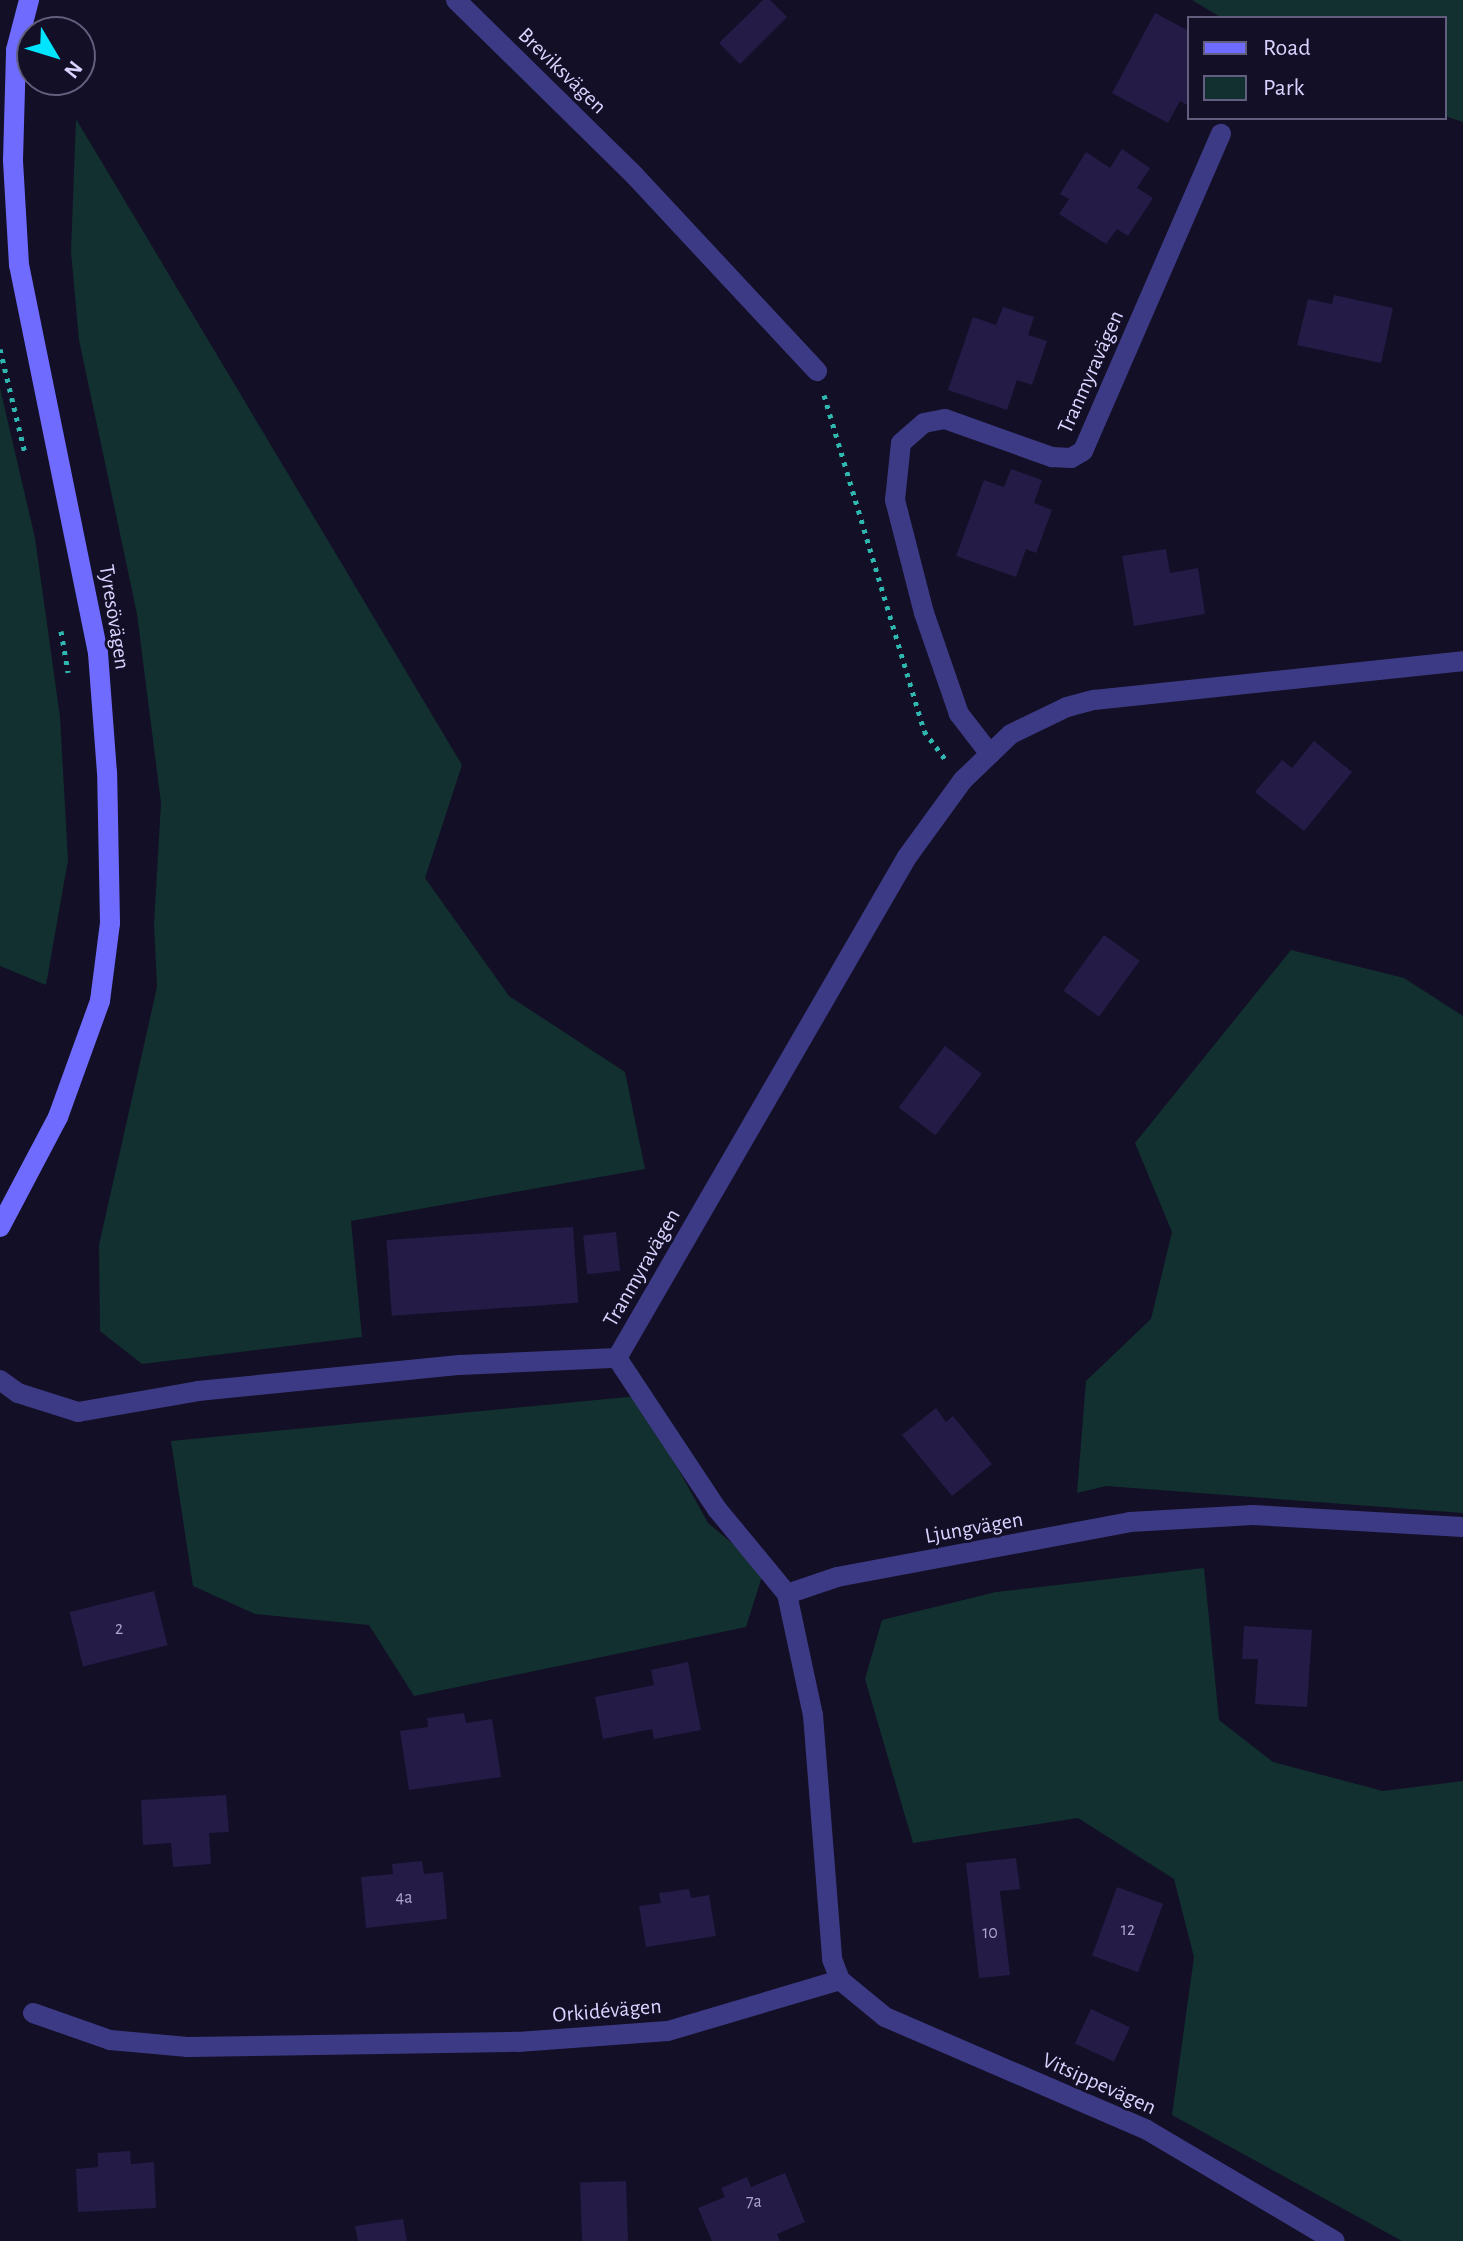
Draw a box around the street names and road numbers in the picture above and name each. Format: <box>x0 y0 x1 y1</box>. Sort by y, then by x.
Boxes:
street label: Breviksvägen <box>512 22 612 120</box>
street label: Tranmyravägen <box>1052 306 1130 438</box>
street label: Tyresövägen <box>93 563 135 671</box>
street label: Tranmyravägen <box>598 1204 686 1332</box>
street label: Ljungvägen <box>923 1506 1025 1550</box>
street label: Orkidévägen <box>551 1993 663 2029</box>
street label: Vitsippevägen <box>1038 2047 1160 2121</box>

